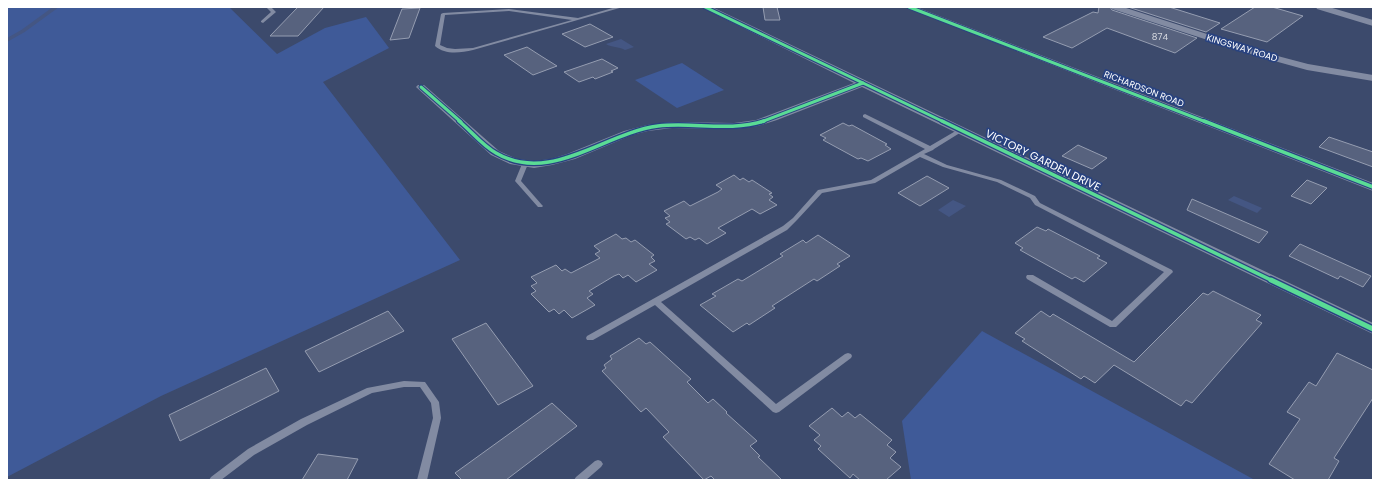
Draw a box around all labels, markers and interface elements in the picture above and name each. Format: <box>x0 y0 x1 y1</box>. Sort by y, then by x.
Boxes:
house number: 874 <box>1152 31 1168 43</box>
street label: KINGSWAY ROAD <box>1205 31 1279 65</box>
street label: RICHARDSON ROAD <box>1102 68 1186 110</box>
street label: VICTORY GARDEN DRIVE <box>983 125 1103 195</box>

